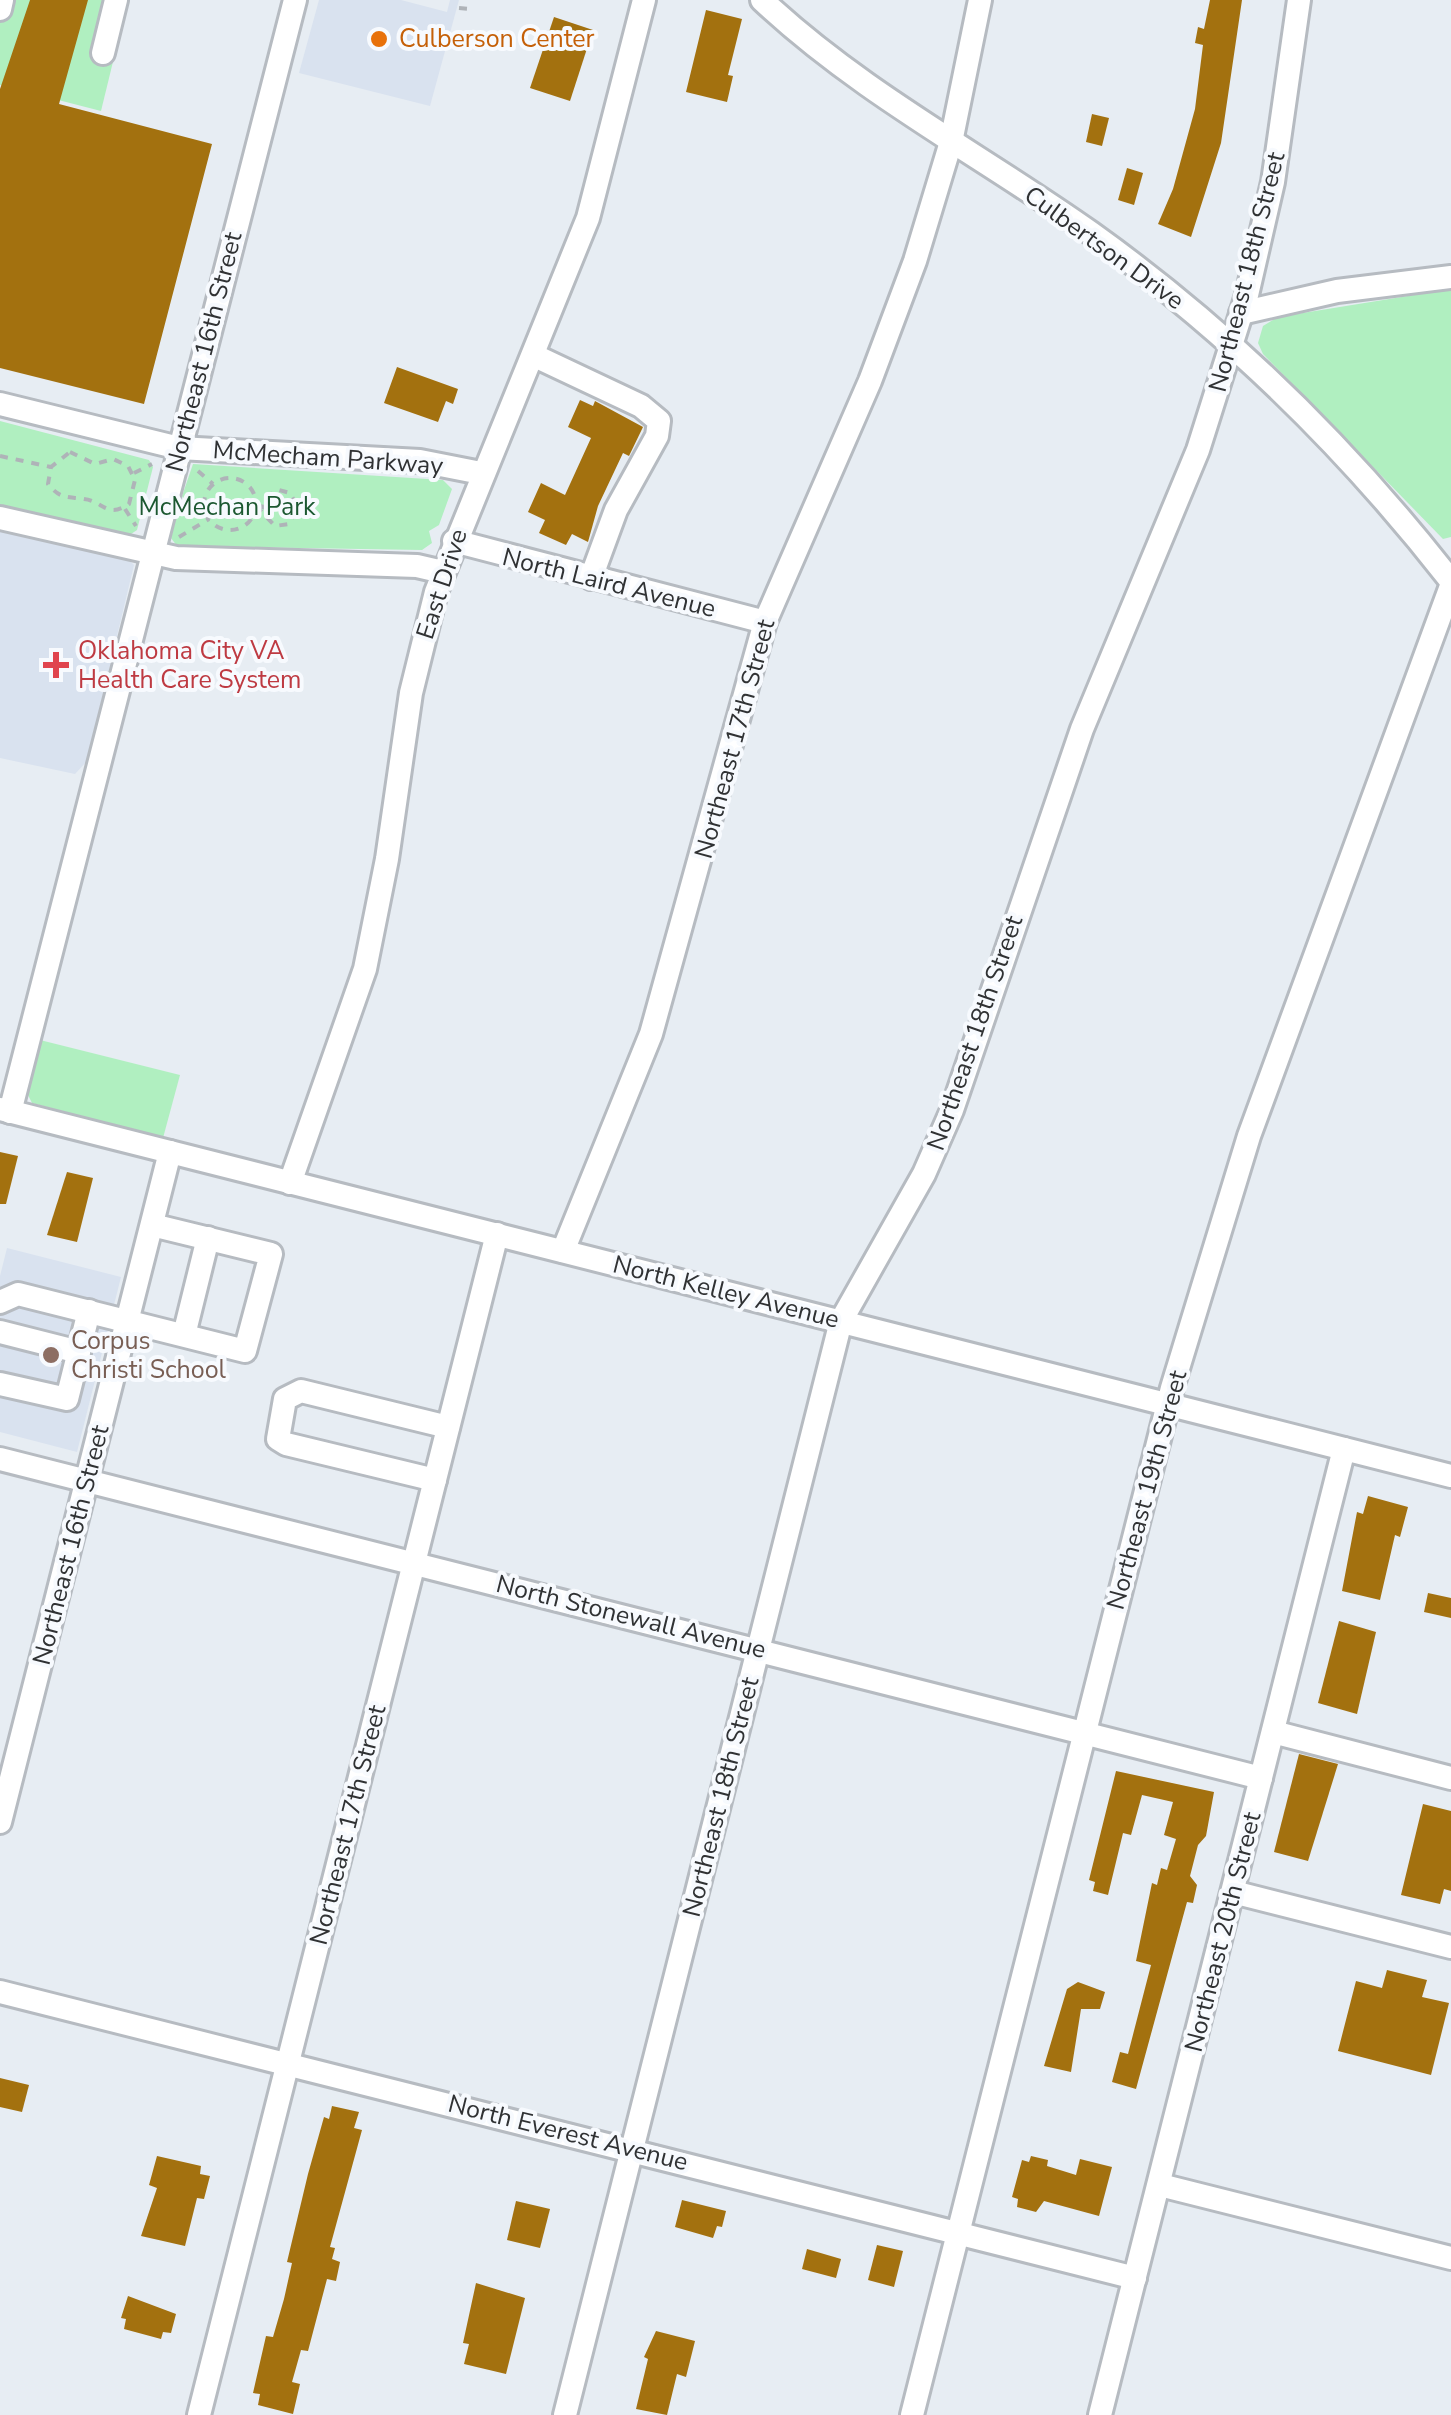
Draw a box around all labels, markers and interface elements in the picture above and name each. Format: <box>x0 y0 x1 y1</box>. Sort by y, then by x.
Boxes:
place label: Culberson Center <box>399 22 595 56</box>
marker: Culberson Center <box>368 28 390 50</box>
street label: Northeast 18th Street <box>1201 148 1293 396</box>
street label: Culbertson Drive <box>1017 178 1191 318</box>
street label: Northeast 16th Street <box>158 228 250 476</box>
street label: McMecham Parkway <box>212 433 444 483</box>
park label: McMechan Park <box>138 490 316 524</box>
street label: East Drive <box>408 525 476 643</box>
street label: North Laird Avenue <box>499 540 719 626</box>
street label: Northeast 17th Street <box>687 615 783 862</box>
place label: Oklahoma City VA Health Care System <box>78 634 301 697</box>
marker: Oklahoma City VA Health Care System <box>43 652 69 678</box>
street label: Northeast 18th Street <box>919 911 1031 1155</box>
street label: North Kelley Avenue <box>609 1247 843 1337</box>
place label: Corpus Christi School <box>71 1324 227 1387</box>
marker: Corpus Christi School <box>40 1344 62 1366</box>
street label: Northeast 19th Street <box>1099 1366 1195 1613</box>
street label: Northeast 16th Street <box>25 1421 117 1669</box>
street label: North Stonewall Avenue <box>493 1567 769 1667</box>
street label: Northeast 18th Street <box>675 1673 767 1921</box>
street label: Northeast 17th Street <box>302 1701 394 1949</box>
street label: Northeast 20th Street <box>1177 1808 1269 2056</box>
street label: North Everest Avenue <box>445 2087 691 2179</box>

